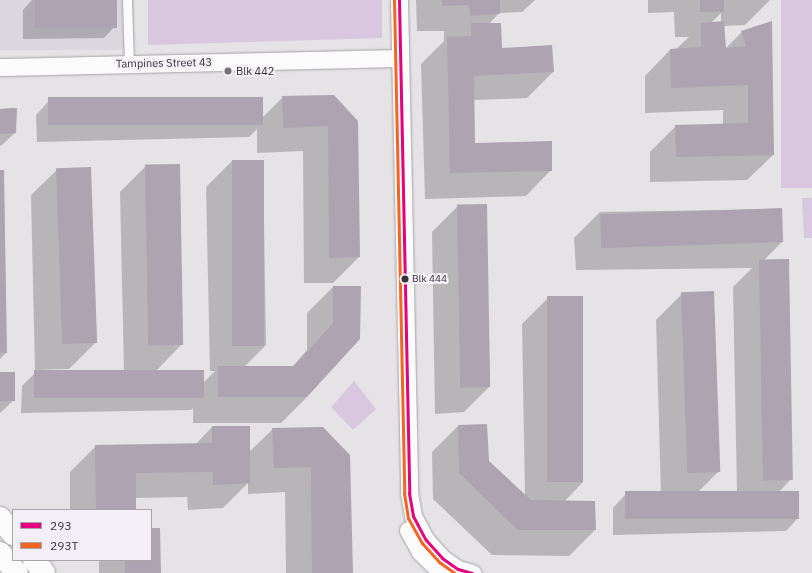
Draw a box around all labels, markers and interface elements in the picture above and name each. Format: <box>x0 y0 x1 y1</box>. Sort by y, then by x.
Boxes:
street label: Tampines Street 43 <box>116 56 212 70</box>
place label: Blk 442 <box>236 64 274 78</box>
marker: Blk 442 <box>223 66 233 76</box>
place label: Blk 444 <box>412 273 447 285</box>
marker: Blk 444 <box>400 274 410 284</box>
legend <box>12 509 152 561</box>
text: 293 <box>50 518 72 533</box>
text: 293T <box>50 538 78 553</box>

